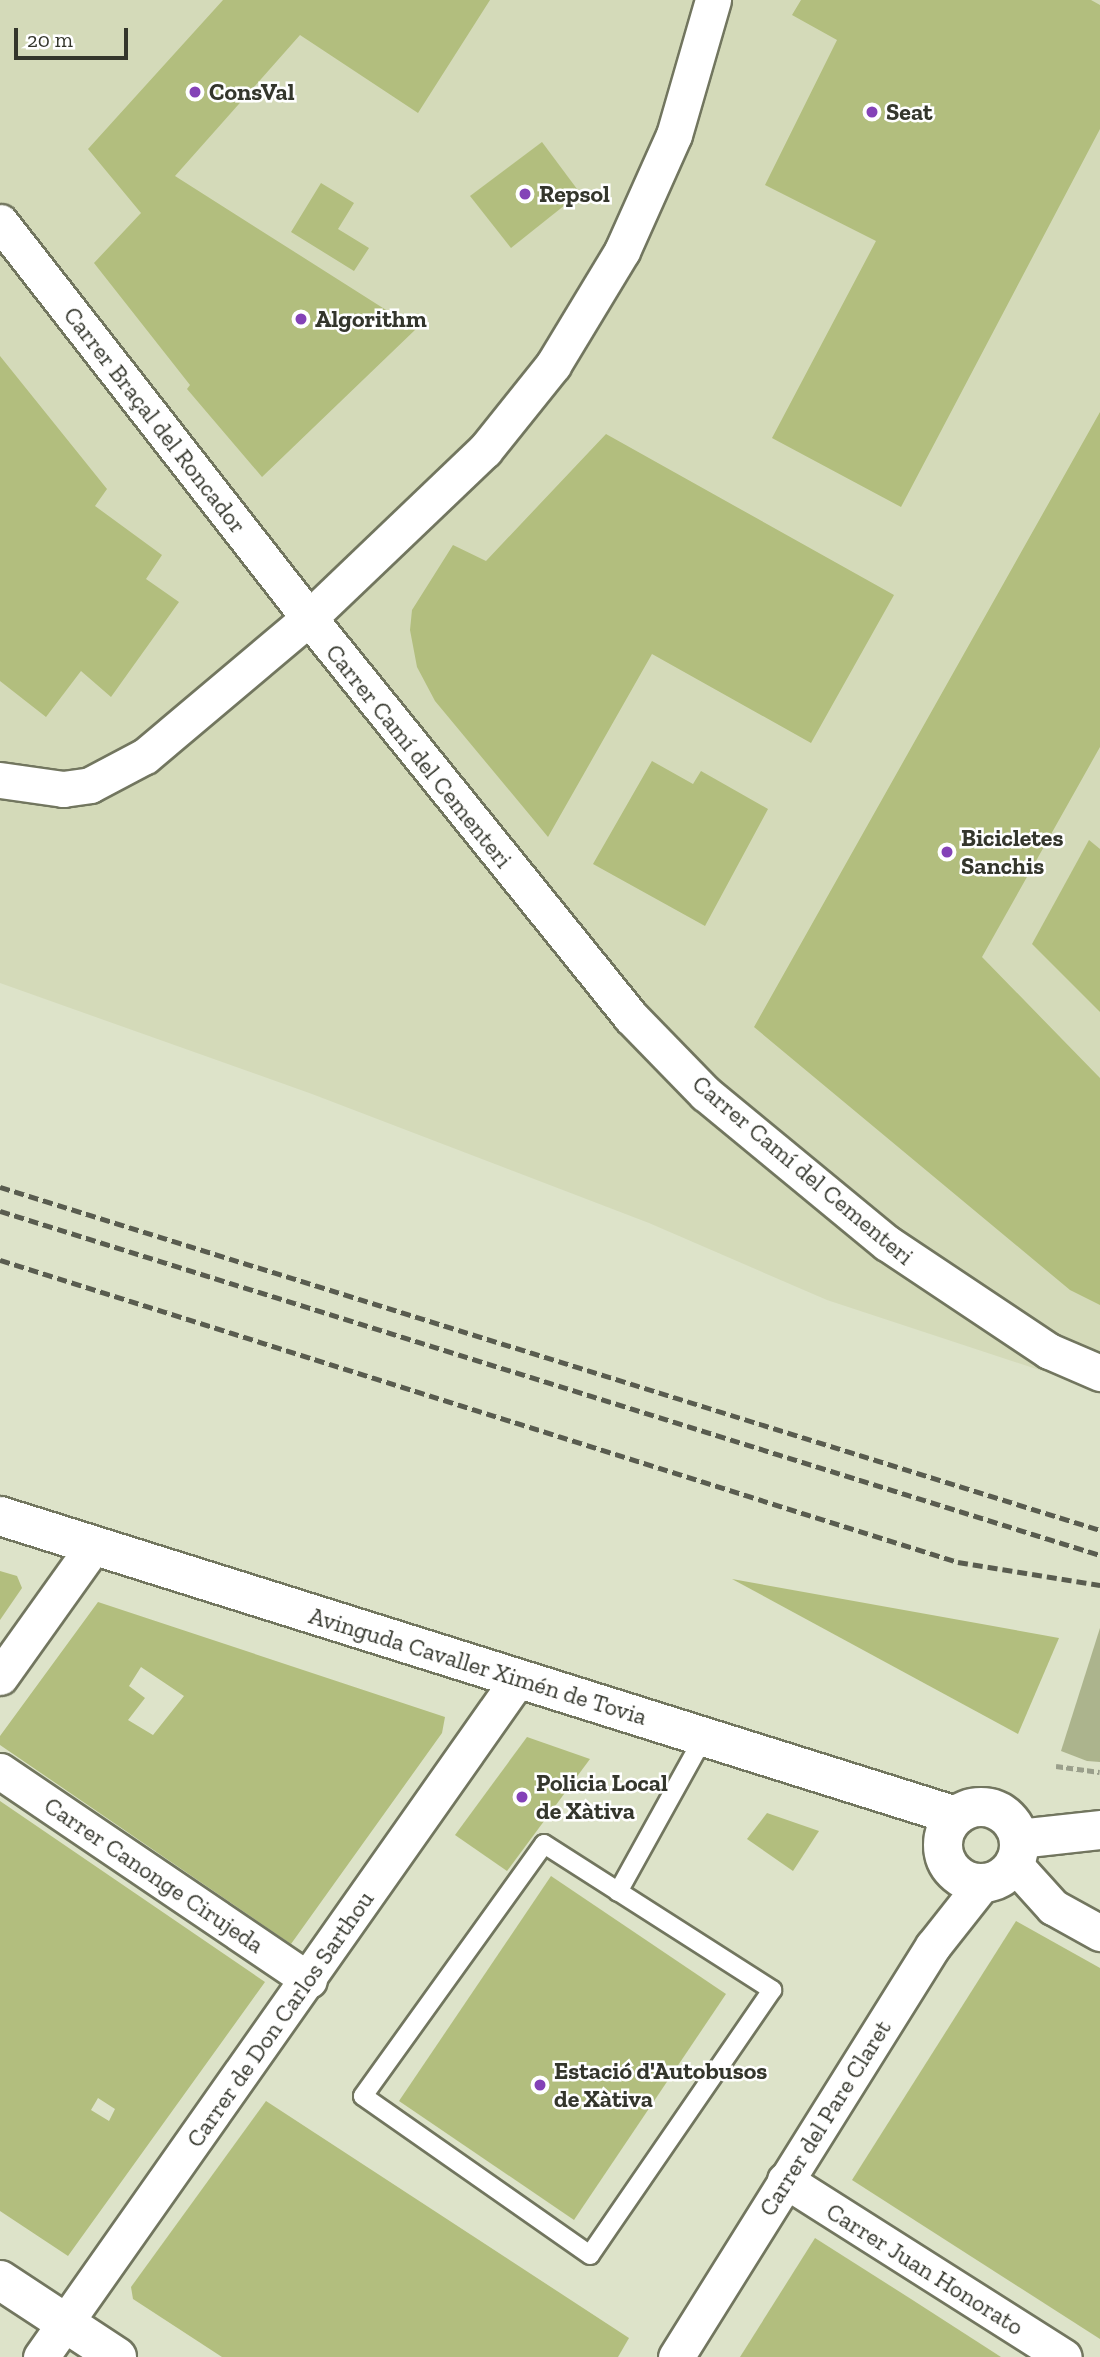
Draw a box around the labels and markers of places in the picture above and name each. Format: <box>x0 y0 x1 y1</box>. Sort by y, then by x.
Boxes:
place label: ConsVal <box>209 78 295 106</box>
marker: ConsVal <box>187 84 203 100</box>
place label: Seat <box>886 98 933 126</box>
marker: Seat <box>864 104 880 120</box>
place label: Repsol <box>539 180 610 208</box>
marker: Repsol <box>517 186 533 202</box>
place label: Algorithm <box>315 305 427 333</box>
marker: Algorithm <box>293 311 309 327</box>
place label: Bicicletes Sanchis <box>961 824 1063 880</box>
marker: Bicicletes Sanchis <box>939 844 955 860</box>
place label: Policia Local de Xàtiva <box>536 1769 668 1825</box>
marker: Policia Local de Xàtiva <box>514 1789 530 1805</box>
place label: Estació d'Autobusos de Xàtiva <box>554 2057 767 2113</box>
marker: Estació d'Autobusos de Xàtiva <box>532 2077 548 2093</box>

